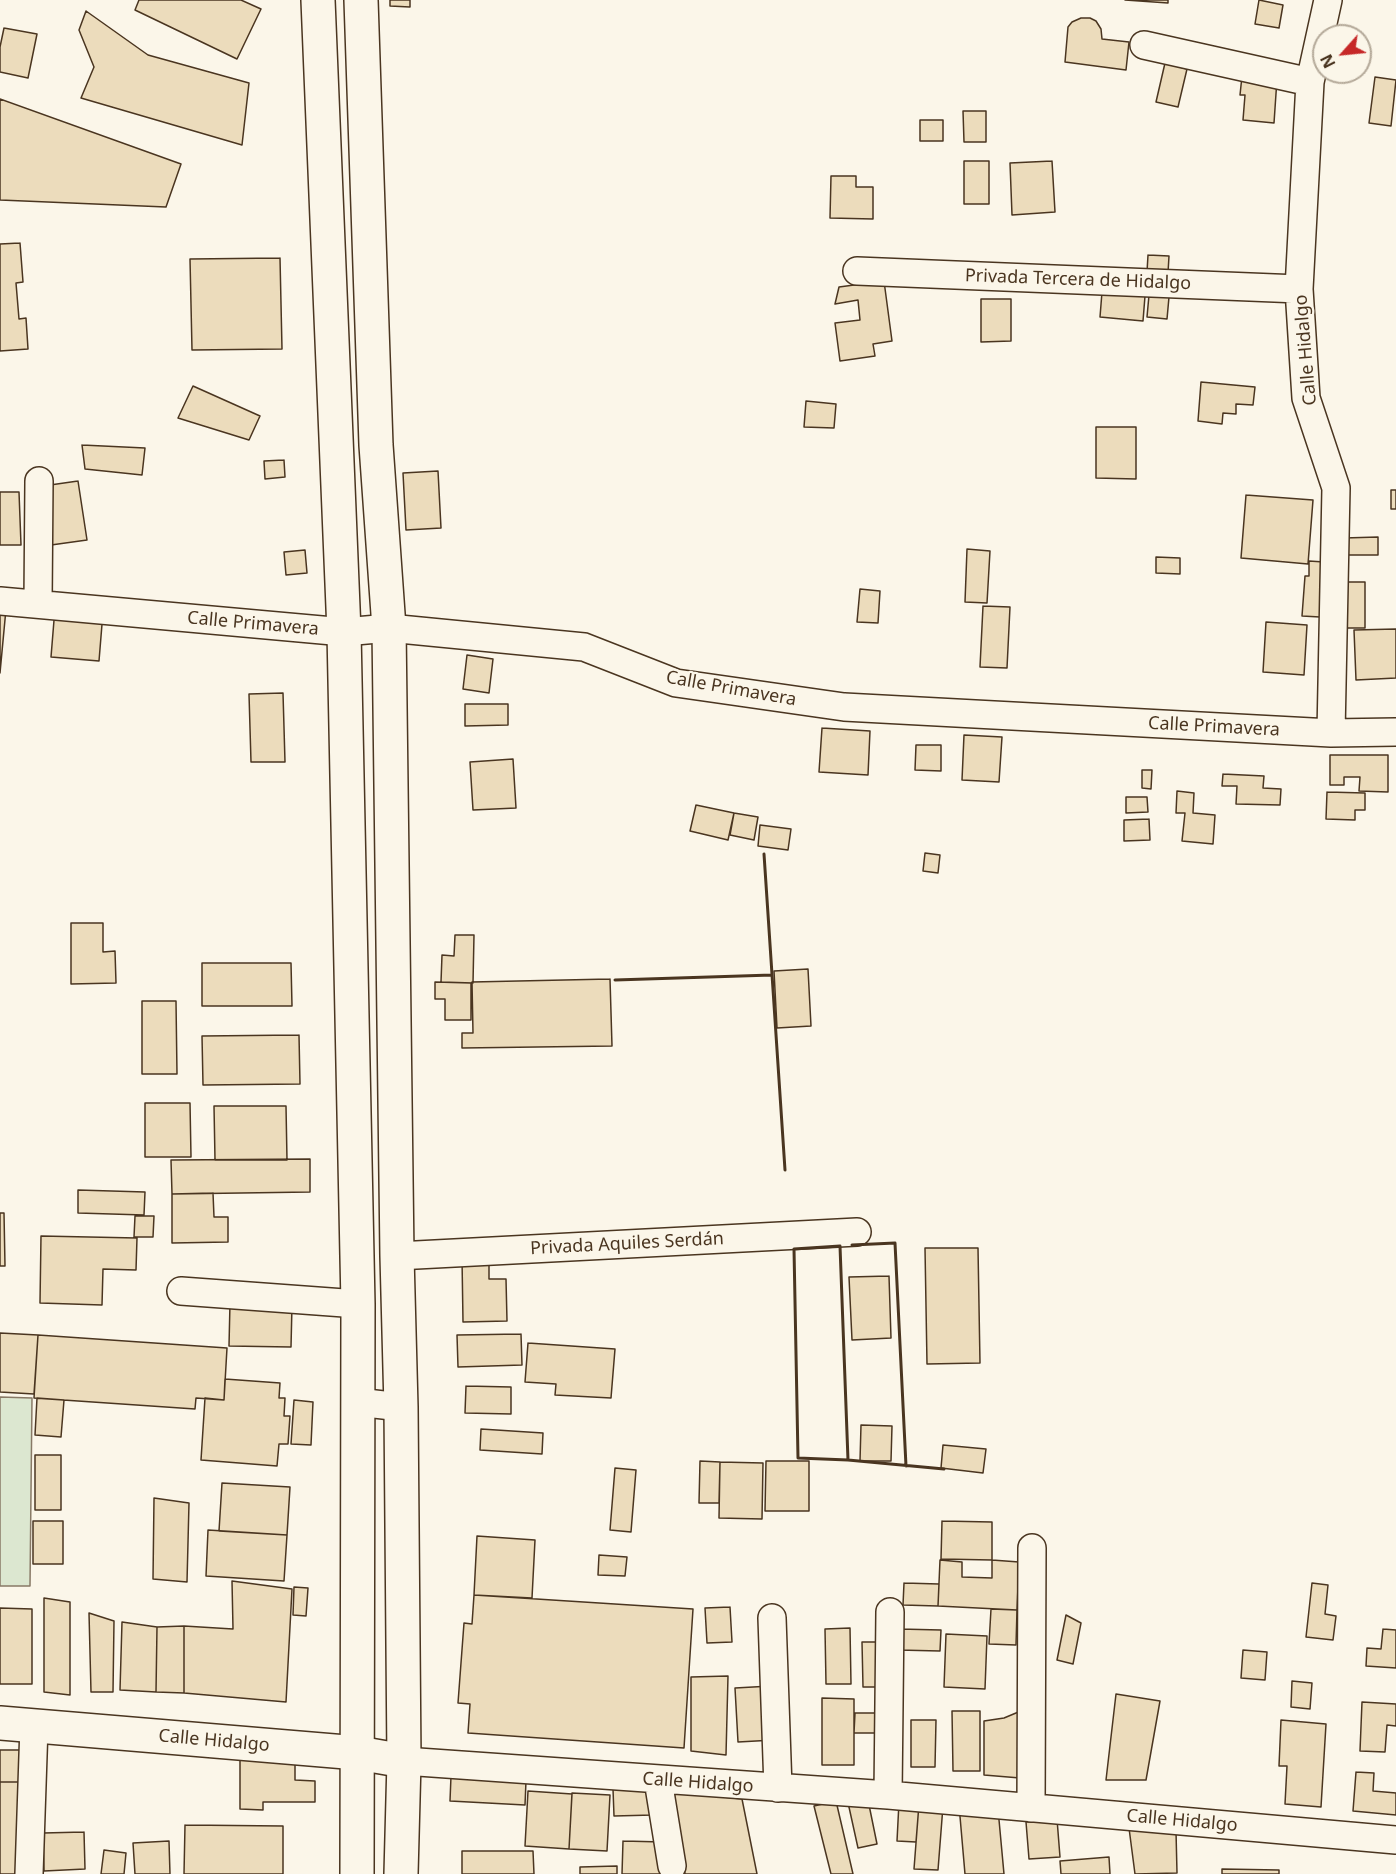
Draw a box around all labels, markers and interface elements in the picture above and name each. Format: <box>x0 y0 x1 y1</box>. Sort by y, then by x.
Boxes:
north arrow <box>1312 24 1372 84</box>
text: N <box>1315 50 1341 72</box>
street label: Privada Tercera de Hidalgo <box>965 265 1191 295</box>
street label: Calle Hidalgo <box>1290 294 1322 406</box>
street label: Calle Primavera <box>186 607 320 641</box>
street label: Calle Primavera <box>664 667 798 711</box>
street label: Calle Primavera <box>1148 713 1280 741</box>
street label: Privada Aquiles Serdán <box>530 1228 724 1260</box>
street label: Calle Hidalgo <box>158 1725 270 1757</box>
street label: Calle Hidalgo <box>642 1768 754 1798</box>
street label: Calle Hidalgo <box>1126 1805 1238 1837</box>

